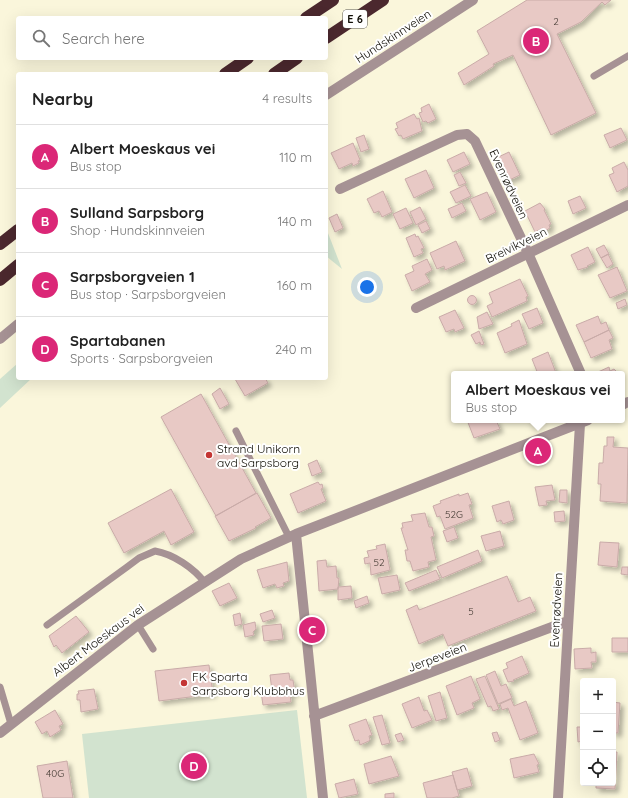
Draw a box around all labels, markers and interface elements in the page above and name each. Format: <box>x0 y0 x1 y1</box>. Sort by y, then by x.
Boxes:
street label: Hundskinnveien <box>352 6 434 66</box>
road number: E 6 <box>343 10 367 28</box>
house number: 2 <box>553 15 559 28</box>
search box <box>16 16 328 60</box>
pin: B <box>523 26 549 56</box>
icon: search <box>30 27 52 49</box>
text: Search here <box>62 29 145 48</box>
text: Nearby <box>32 88 93 109</box>
text: 4 results <box>262 90 312 106</box>
text: Albert Moeskaus vei <box>70 139 215 158</box>
street label: Evenrødveien <box>486 147 532 221</box>
text: A <box>41 149 49 165</box>
text: 110 m <box>279 149 312 165</box>
text: Bus stop <box>70 158 122 174</box>
text: Sulland Sarpsborg <box>70 203 204 222</box>
text: B <box>41 213 49 229</box>
text: 140 m <box>277 213 312 229</box>
text: Shop · Hundskinnveien <box>70 222 205 238</box>
street label: Breivikveien <box>483 224 549 266</box>
text: Sarpsborgveien 1 <box>70 267 195 286</box>
text: C <box>41 277 49 293</box>
text: 160 m <box>277 277 312 293</box>
your location <box>357 277 377 297</box>
text: Bus stop · Sarpsborgveien <box>70 286 226 302</box>
text: Spartabanen <box>70 331 165 350</box>
text: D <box>40 341 50 357</box>
text: 240 m <box>275 341 312 357</box>
text: Sports · Sarpsborgveien <box>70 350 213 366</box>
popup <box>451 371 625 423</box>
text: Albert Moeskaus vei <box>465 380 611 399</box>
text: Bus stop <box>465 399 517 415</box>
pin: A <box>525 436 551 466</box>
place label: Strand Unikorn avd Sarpsborg <box>217 441 300 470</box>
marker: Strand Unikorn avd Sarpsborg <box>204 450 214 460</box>
house number: 52G <box>445 508 463 521</box>
house number: 52 <box>374 556 385 569</box>
street label: Evenrødveien <box>547 572 565 648</box>
street label: Albert Moeskaus vei <box>49 601 147 679</box>
house number: 5 <box>468 605 474 618</box>
pin: C <box>299 615 325 645</box>
street label: Jerpeveien <box>406 639 468 675</box>
place label: FK Sparta Sarpsborg Klubbhus <box>192 669 305 698</box>
marker: FK Sparta Sarpsborg Klubbhus <box>179 678 189 688</box>
map controls <box>580 678 616 786</box>
button: + <box>580 678 616 714</box>
button: − <box>580 714 616 750</box>
button: locate <box>580 750 616 786</box>
pin: D <box>181 751 207 781</box>
house number: 40G <box>46 767 64 780</box>

